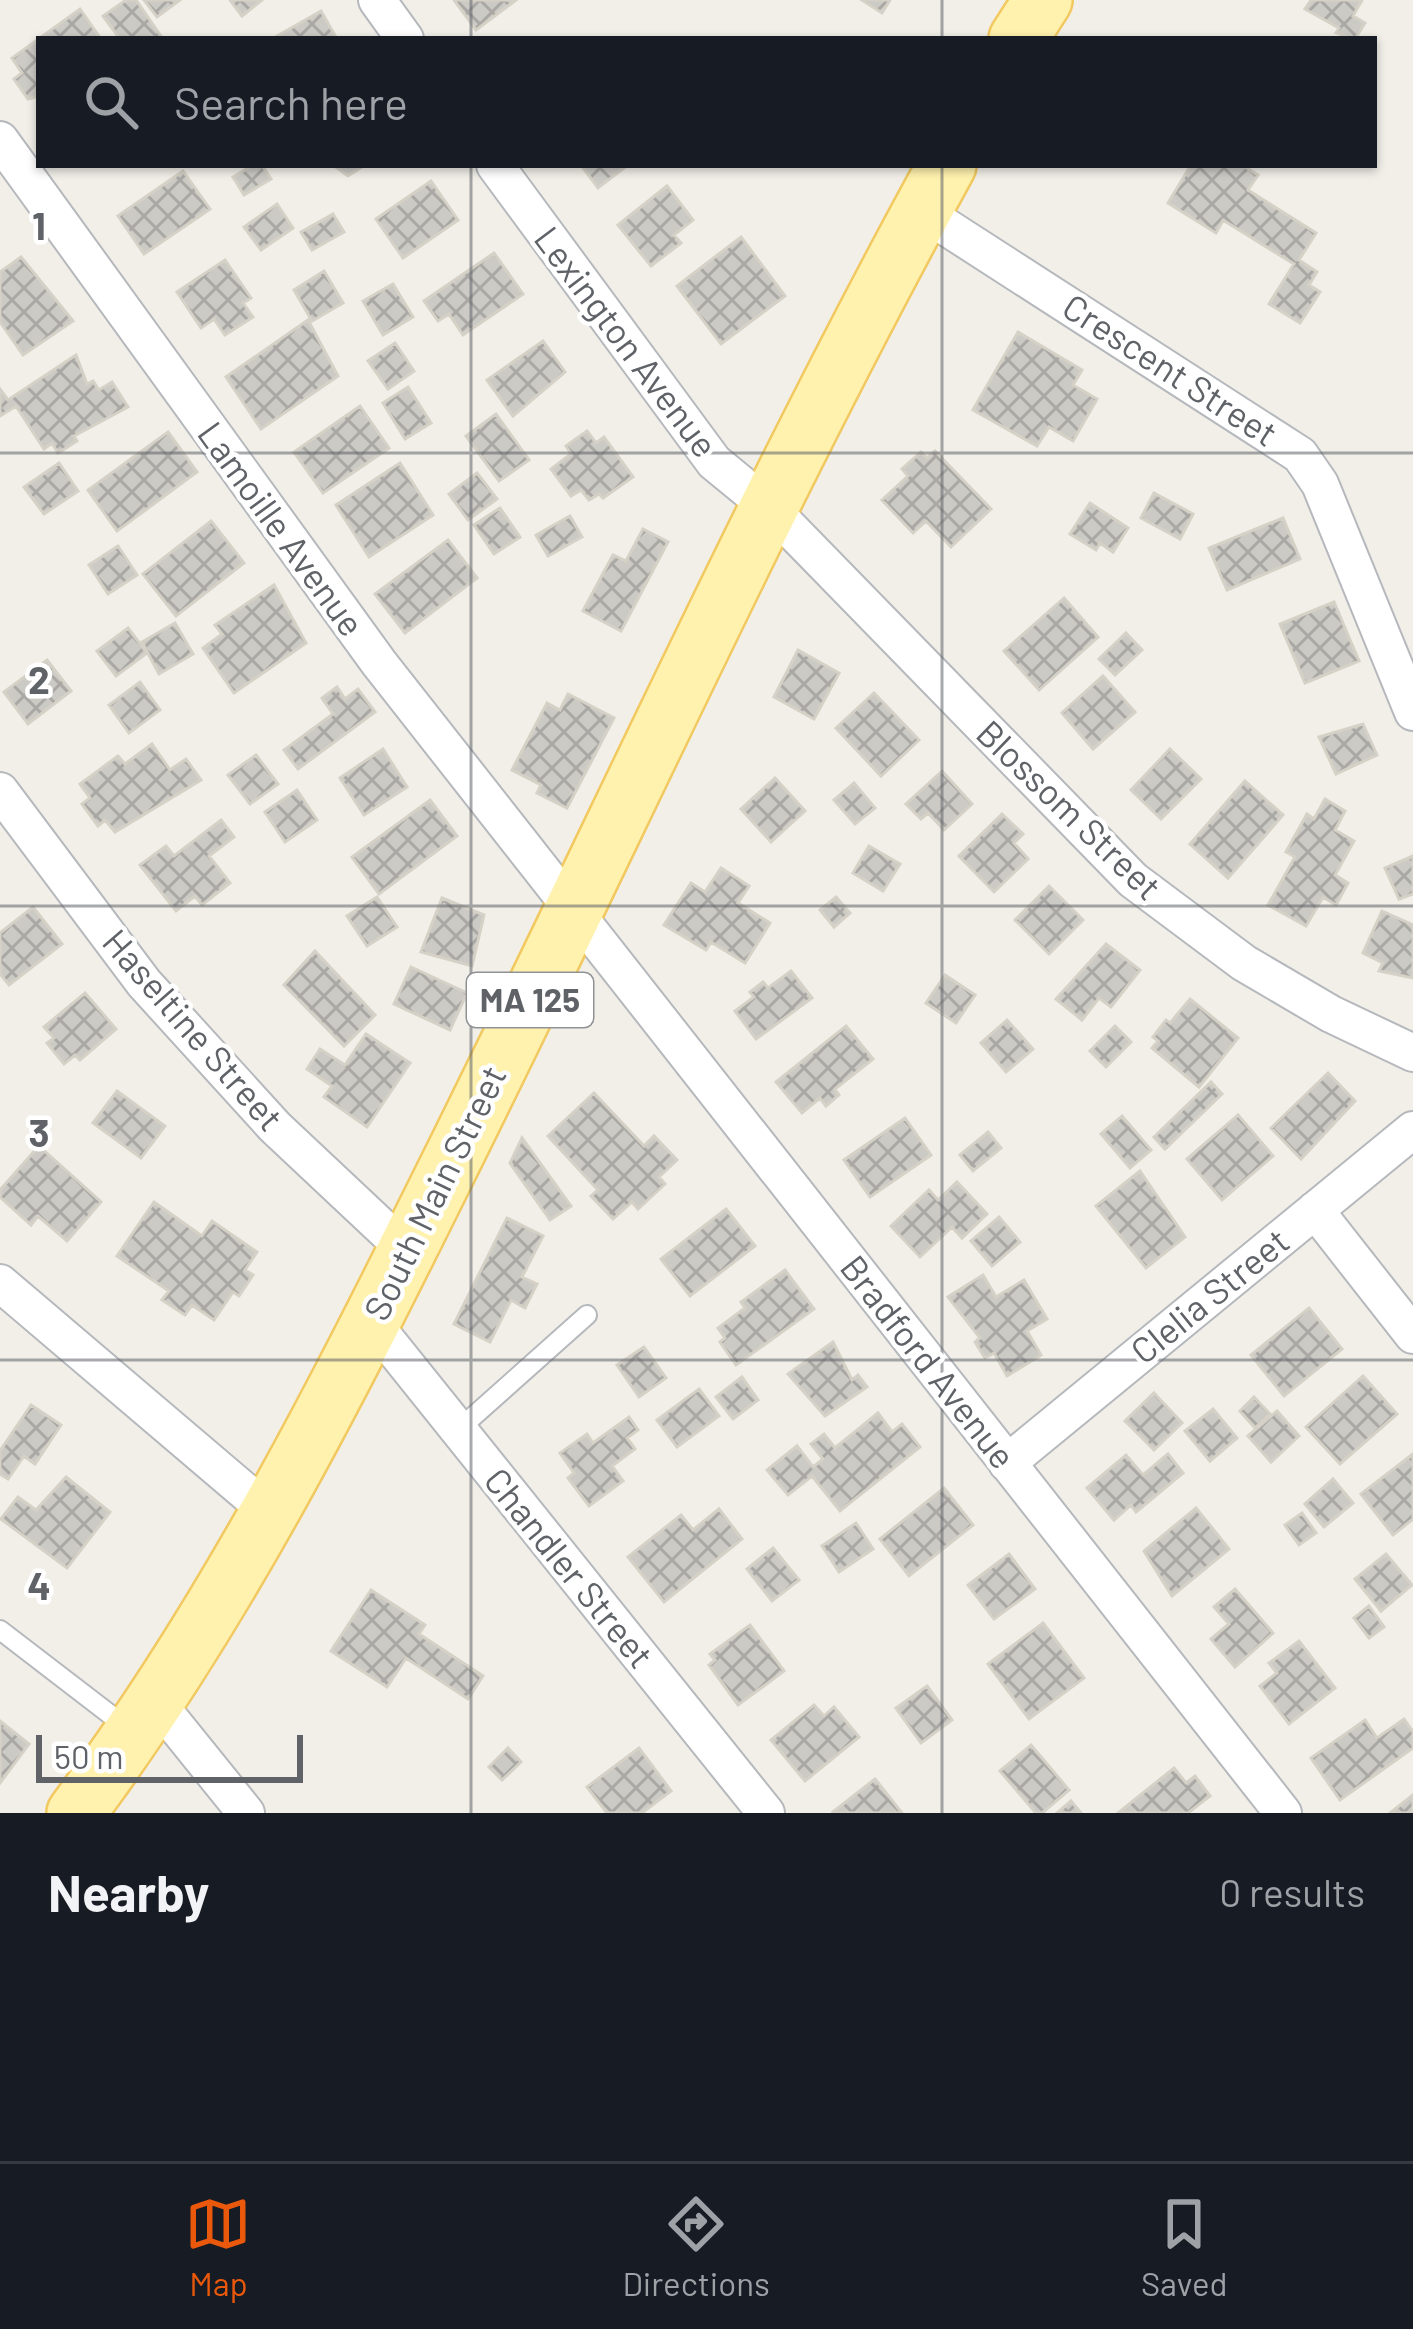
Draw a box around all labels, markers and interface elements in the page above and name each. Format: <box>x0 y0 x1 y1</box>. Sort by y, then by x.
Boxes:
search box <box>36 36 1377 168</box>
icon: search <box>78 69 144 135</box>
text: Search here <box>174 75 408 129</box>
text: 1 <box>32 201 46 248</box>
street label: Lexington Avenue <box>527 217 728 465</box>
street label: Crescent Street <box>1056 284 1286 454</box>
street label: Lamoille Avenue <box>190 413 374 644</box>
text: 2 <box>28 655 50 702</box>
street label: Blossom Street <box>969 710 1171 908</box>
street label: Haseltine Street <box>95 920 293 1139</box>
road number: MA 125 <box>467 973 593 1027</box>
street label: South Main Street <box>353 1058 514 1327</box>
text: 3 <box>28 1108 50 1155</box>
street label: Clelia Street <box>1121 1218 1297 1372</box>
street label: Bradford Avenue <box>833 1246 1026 1476</box>
street label: Chandler Street <box>477 1459 664 1676</box>
text: 4 <box>27 1561 51 1608</box>
scale bar <box>36 1729 303 1782</box>
text: 50 m <box>54 1736 124 1776</box>
text: Nearby <box>48 1861 209 1922</box>
text: 0 results <box>1219 1868 1365 1915</box>
tab: Map <box>185 2191 251 2303</box>
tab: Directions <box>622 2191 770 2303</box>
tab: Saved <box>1141 2191 1228 2303</box>

